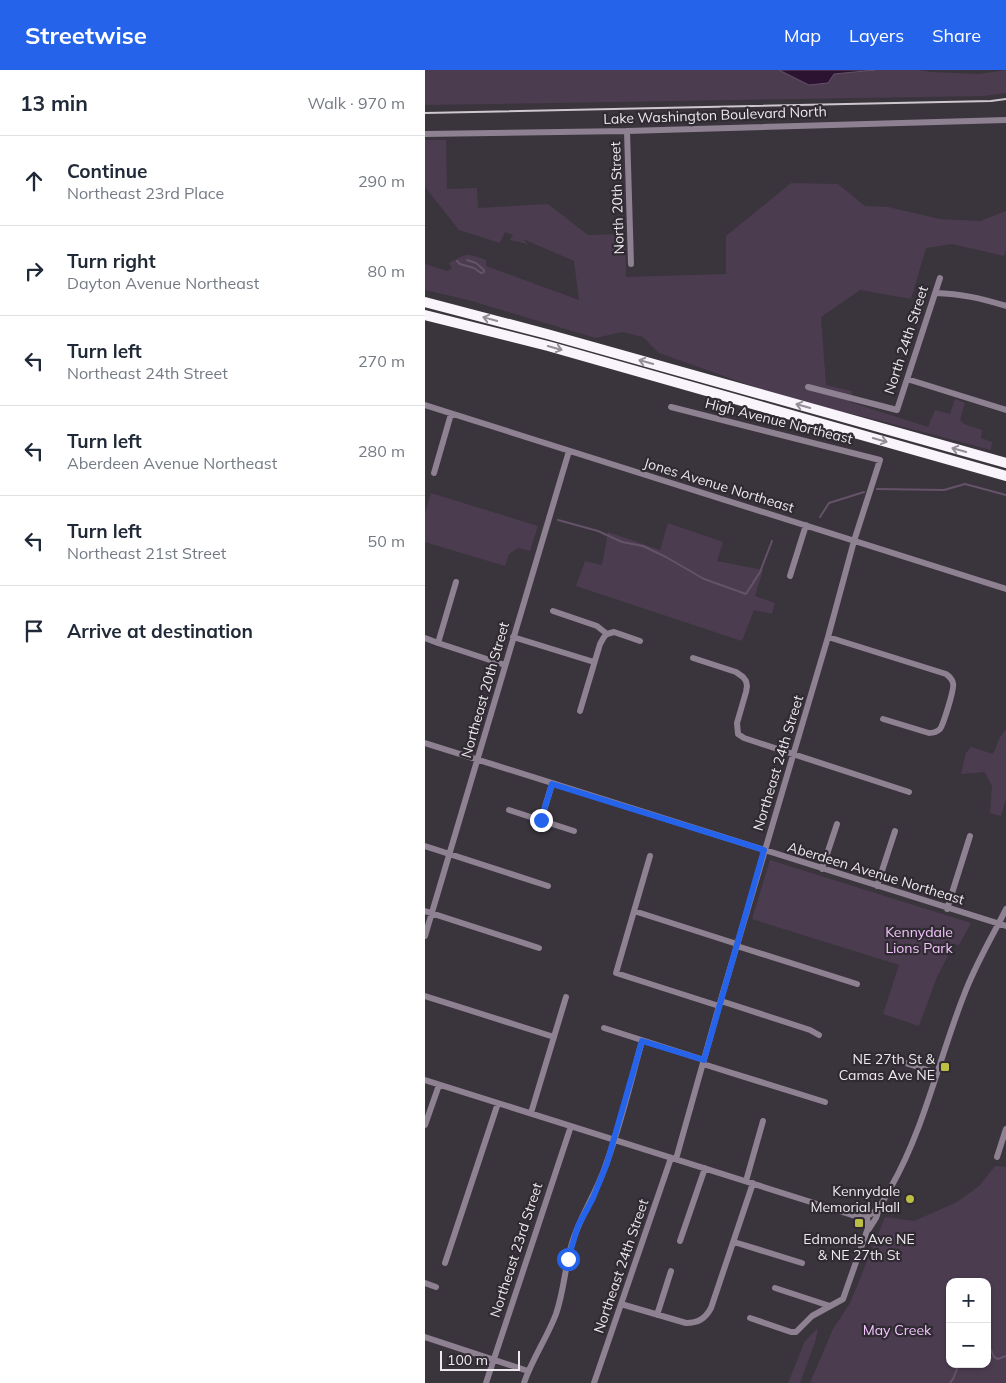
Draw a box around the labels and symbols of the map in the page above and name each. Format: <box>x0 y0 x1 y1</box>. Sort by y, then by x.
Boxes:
street label: Lake Washington Boulevard North <box>603 102 827 128</box>
street label: North 20th Street <box>606 141 628 255</box>
street label: North 24th Street <box>880 283 932 396</box>
one-way arrow <box>482 313 498 323</box>
one-way arrow <box>547 344 563 354</box>
one-way arrow <box>639 356 655 366</box>
street label: High Avenue Northeast <box>703 394 855 448</box>
one-way arrow <box>795 401 811 410</box>
one-way arrow <box>871 436 887 445</box>
one-way arrow <box>951 445 967 455</box>
street label: Jones Avenue Northeast <box>642 454 796 516</box>
street label: Northeast 20th Street <box>457 620 513 760</box>
street label: Northeast 24th Street <box>749 693 807 833</box>
route end <box>530 809 553 832</box>
street label: Aberdeen Avenue Northeast <box>785 837 967 909</box>
park label: Kennydale Lions Park <box>885 923 953 957</box>
place label: NE 27th St & Camas Ave NE <box>839 1050 936 1084</box>
marker: NE 27th St & Camas Ave NE <box>939 1061 951 1073</box>
street label: Northeast 23rd Street <box>486 1180 546 1320</box>
place label: Kennydale Memorial Hall <box>810 1182 900 1216</box>
marker: Kennydale Memorial Hall <box>904 1193 916 1205</box>
street label: Northeast 24th Street <box>590 1196 652 1335</box>
marker: Edmonds Ave NE & NE 27th St <box>853 1217 865 1229</box>
place label: Edmonds Ave NE & NE 27th St <box>803 1230 915 1264</box>
route start <box>557 1248 580 1271</box>
park label: May Creek <box>863 1321 932 1339</box>
scale bar <box>440 1348 520 1371</box>

